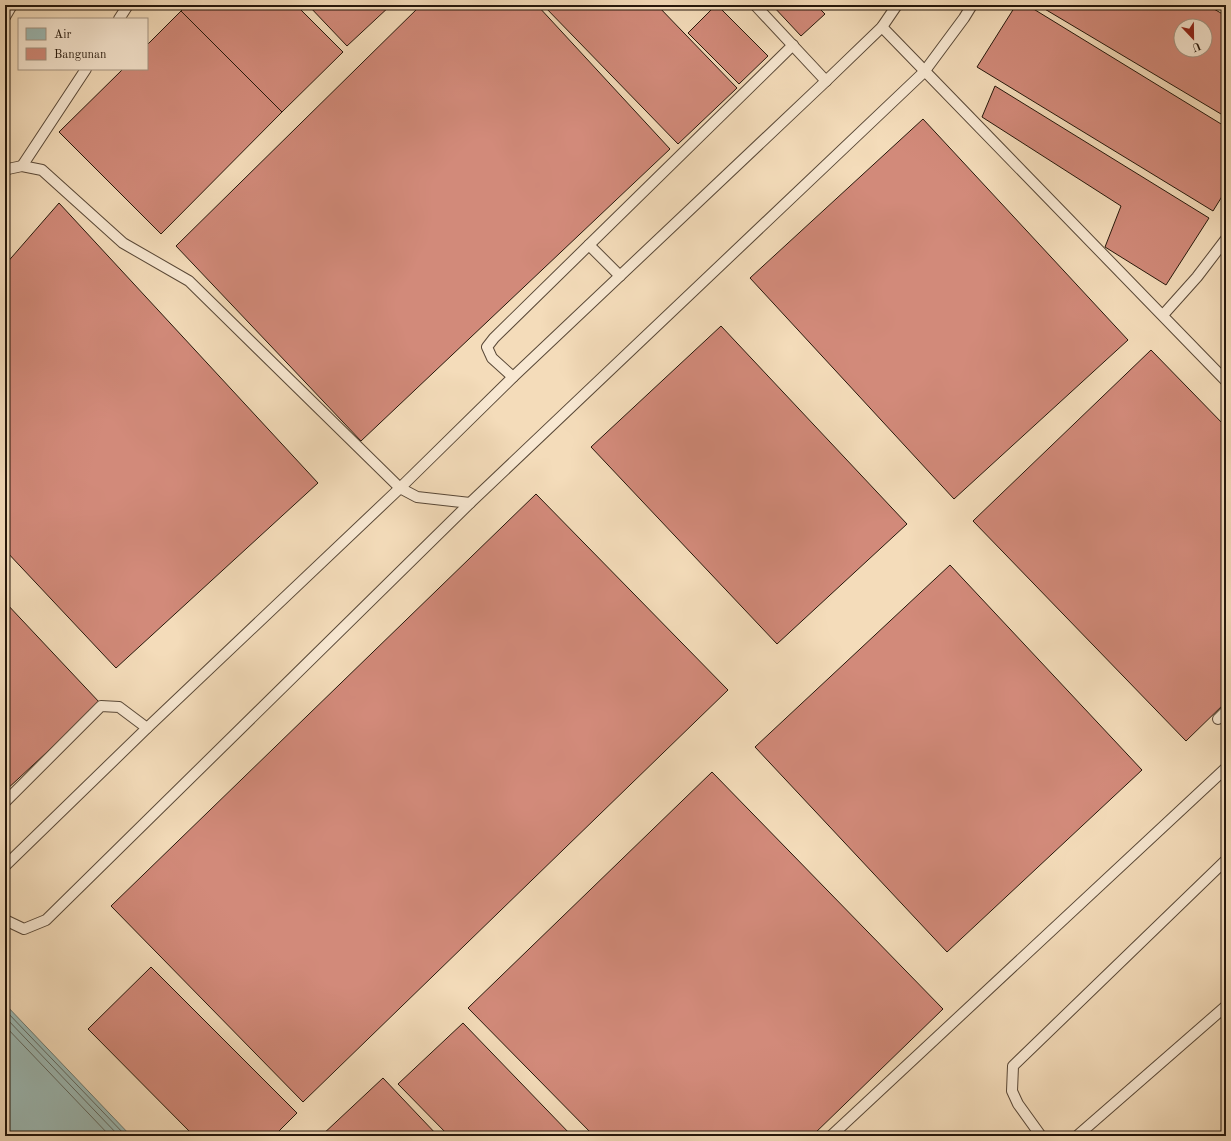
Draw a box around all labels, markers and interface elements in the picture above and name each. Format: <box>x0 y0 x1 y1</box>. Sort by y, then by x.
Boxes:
legend <box>18 18 148 70</box>
north arrow <box>1173 18 1213 58</box>
text: Air <box>54 29 71 41</box>
text: U <box>1190 39 1202 53</box>
text: Bangunan <box>54 49 107 61</box>

